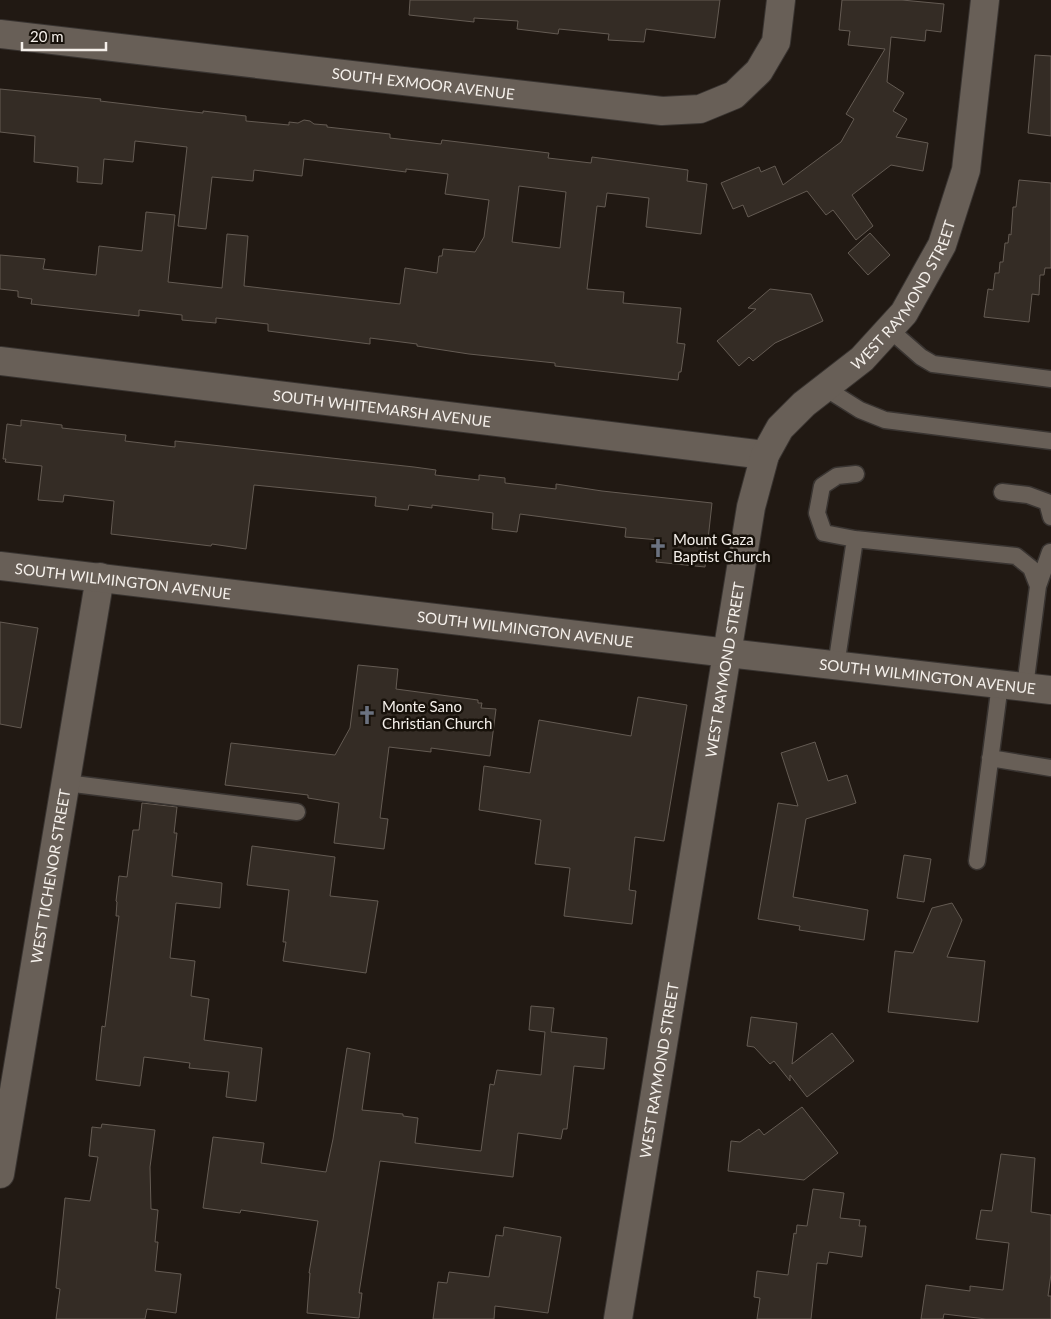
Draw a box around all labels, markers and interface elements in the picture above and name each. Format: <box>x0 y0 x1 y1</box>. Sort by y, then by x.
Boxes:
scale bar <box>22 20 106 52</box>
text: 20 m <box>30 27 64 45</box>
street label: SOUTH EXMOOR AVENUE <box>331 64 516 103</box>
street label: WEST RAYMOND STREET <box>847 218 958 373</box>
street label: SOUTH WHITEMARSH AVENUE <box>272 386 492 430</box>
place label: Mount Gaza Baptist Church <box>673 530 771 565</box>
church icon: Mount Gaza Baptist Church <box>647 537 669 559</box>
street label: SOUTH WILMINGTON AVENUE <box>14 559 232 603</box>
street label: WEST RAYMOND STREET <box>701 580 748 759</box>
street label: SOUTH WILMINGTON AVENUE <box>416 607 634 651</box>
street label: SOUTH WILMINGTON AVENUE <box>818 655 1037 697</box>
place label: Monte Sano Christian Church <box>382 697 492 732</box>
church icon: Monte Sano Christian Church <box>356 704 378 726</box>
street label: WEST TICHENOR STREET <box>26 787 73 965</box>
street label: WEST RAYMOND STREET <box>635 981 682 1159</box>

